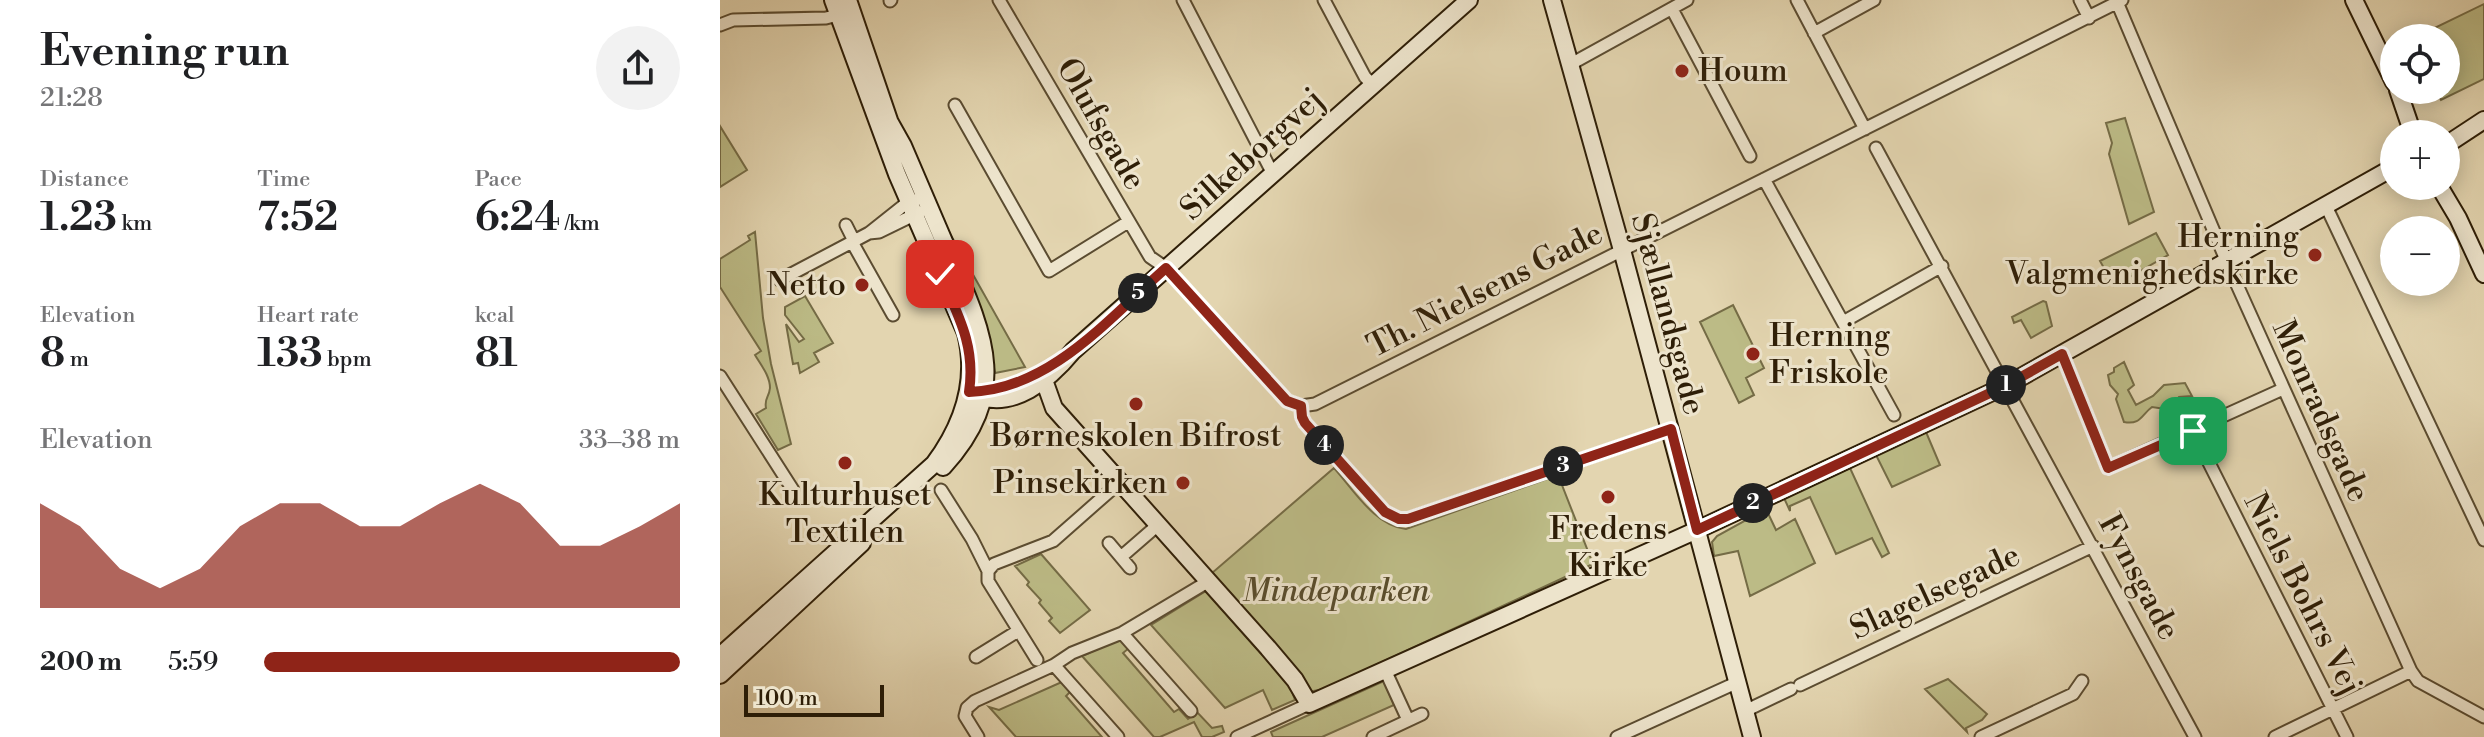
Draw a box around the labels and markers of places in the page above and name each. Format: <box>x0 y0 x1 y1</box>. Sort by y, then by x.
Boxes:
place label: Houm <box>1698 51 1788 91</box>
marker: Houm <box>1673 62 1691 80</box>
place label: Herning Valgmenighedskirke <box>2004 217 2299 294</box>
pin <box>906 240 974 308</box>
marker: Herning Valgmenighedskirke <box>2306 246 2324 264</box>
place label: Netto <box>766 265 846 305</box>
pin: 5 <box>1118 273 1158 313</box>
marker: Netto <box>853 276 871 294</box>
place label: Herning Friskole <box>1769 316 1891 393</box>
marker: Herning Friskole <box>1744 345 1762 363</box>
pin: 1 <box>1986 365 2026 405</box>
marker: Børneskolen Bifrost <box>1127 395 1145 413</box>
pin <box>2159 397 2227 465</box>
place label: Børneskolen Bifrost <box>989 416 1282 456</box>
pin: 4 <box>1304 425 1344 465</box>
pin: 3 <box>1543 446 1583 486</box>
marker: Kulturhuset Textilen <box>836 454 854 472</box>
place label: Pinsekirken <box>993 463 1167 503</box>
marker: Pinsekirken <box>1174 474 1192 492</box>
place label: Kulturhuset Textilen <box>758 475 932 552</box>
pin: 2 <box>1733 483 1773 523</box>
marker: Fredens Kirke <box>1599 488 1617 506</box>
place label: Fredens Kirke <box>1549 509 1667 586</box>

